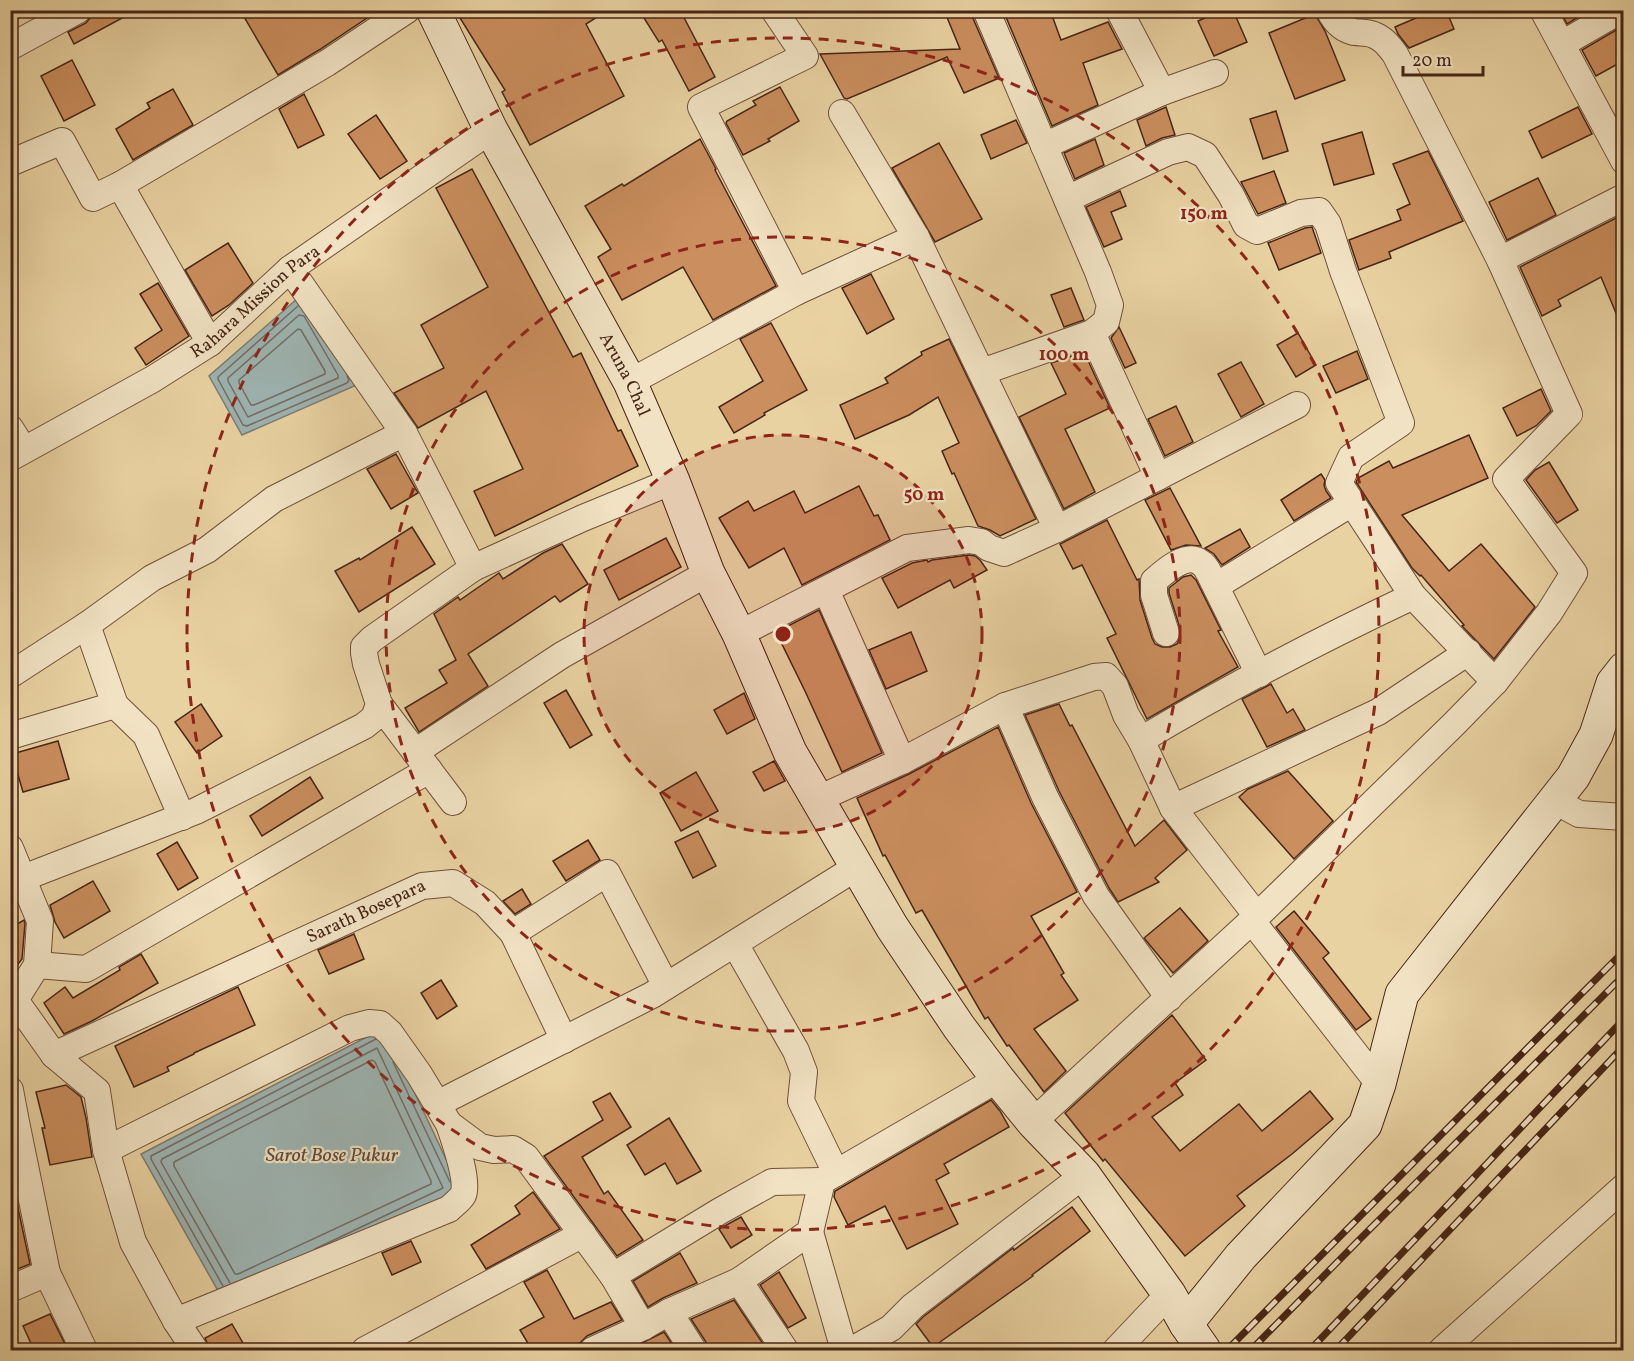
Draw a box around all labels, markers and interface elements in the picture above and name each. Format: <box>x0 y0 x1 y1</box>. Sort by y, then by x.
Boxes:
scale bar <box>1403 39 1482 77</box>
text: 20 m <box>1412 49 1452 74</box>
text: 150 m <box>1180 202 1228 227</box>
street label: Rahara Mission Para <box>186 239 325 365</box>
street label: Aruna Chal <box>593 328 656 420</box>
text: 100 m <box>1039 343 1089 368</box>
text: 50 m <box>904 483 944 508</box>
centre of rings <box>773 624 793 644</box>
street label: Sarath Bosepara <box>303 873 430 950</box>
water label: Sarot Bose Pukur <box>266 1142 399 1170</box>

